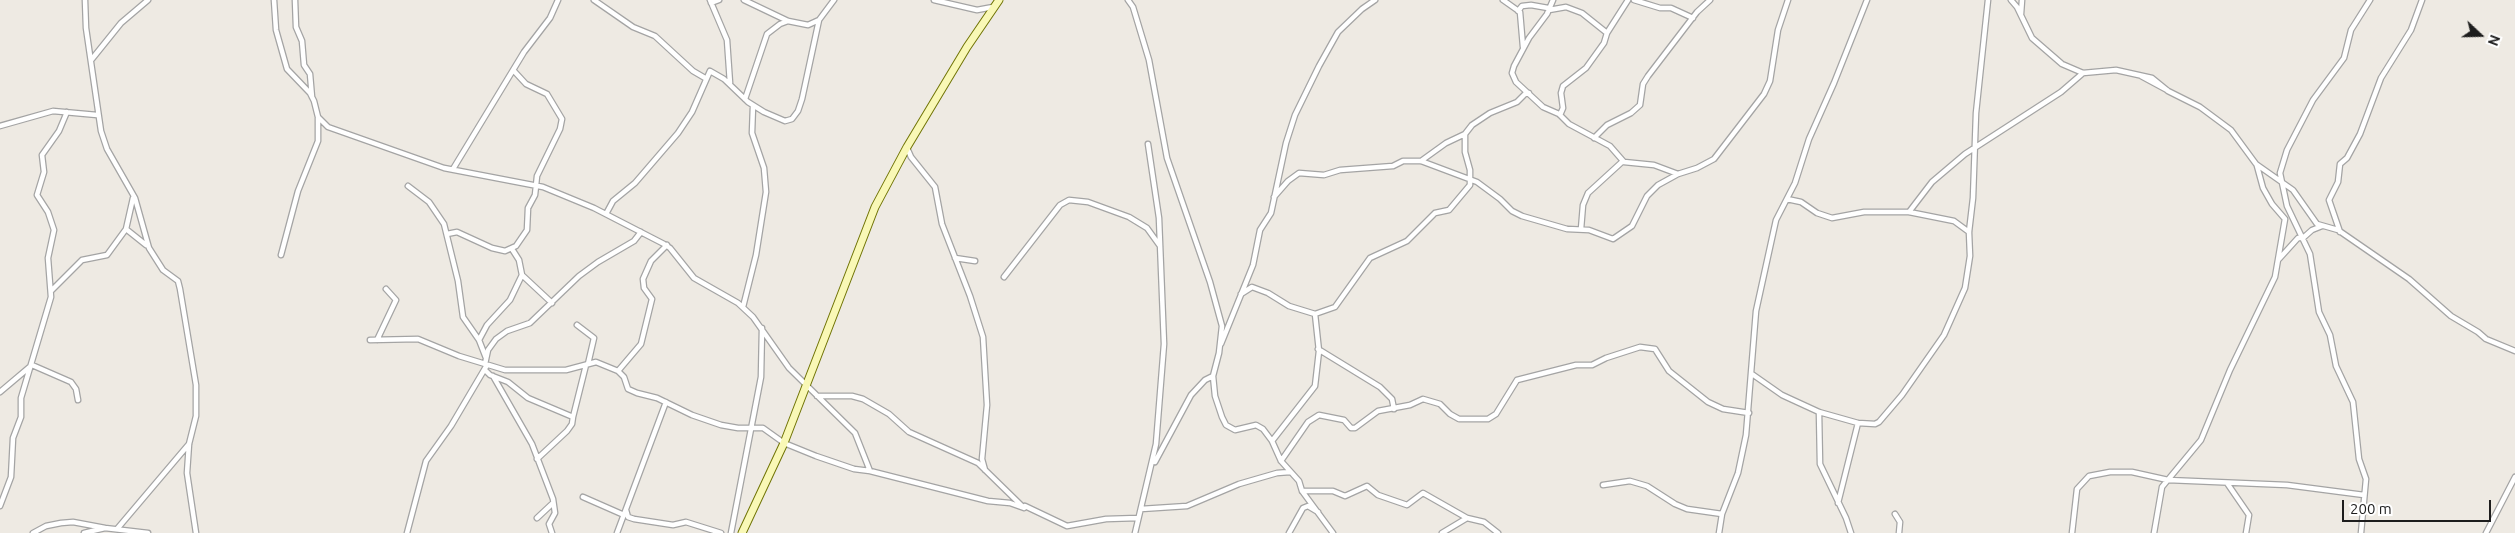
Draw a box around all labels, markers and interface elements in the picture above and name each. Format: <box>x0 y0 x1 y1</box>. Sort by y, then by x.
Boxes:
north arrow <box>2455 10 2505 60</box>
text: N <box>2485 33 2503 48</box>
scale bar <box>2345 490 2494 522</box>
text: 200 m <box>2350 500 2392 517</box>

